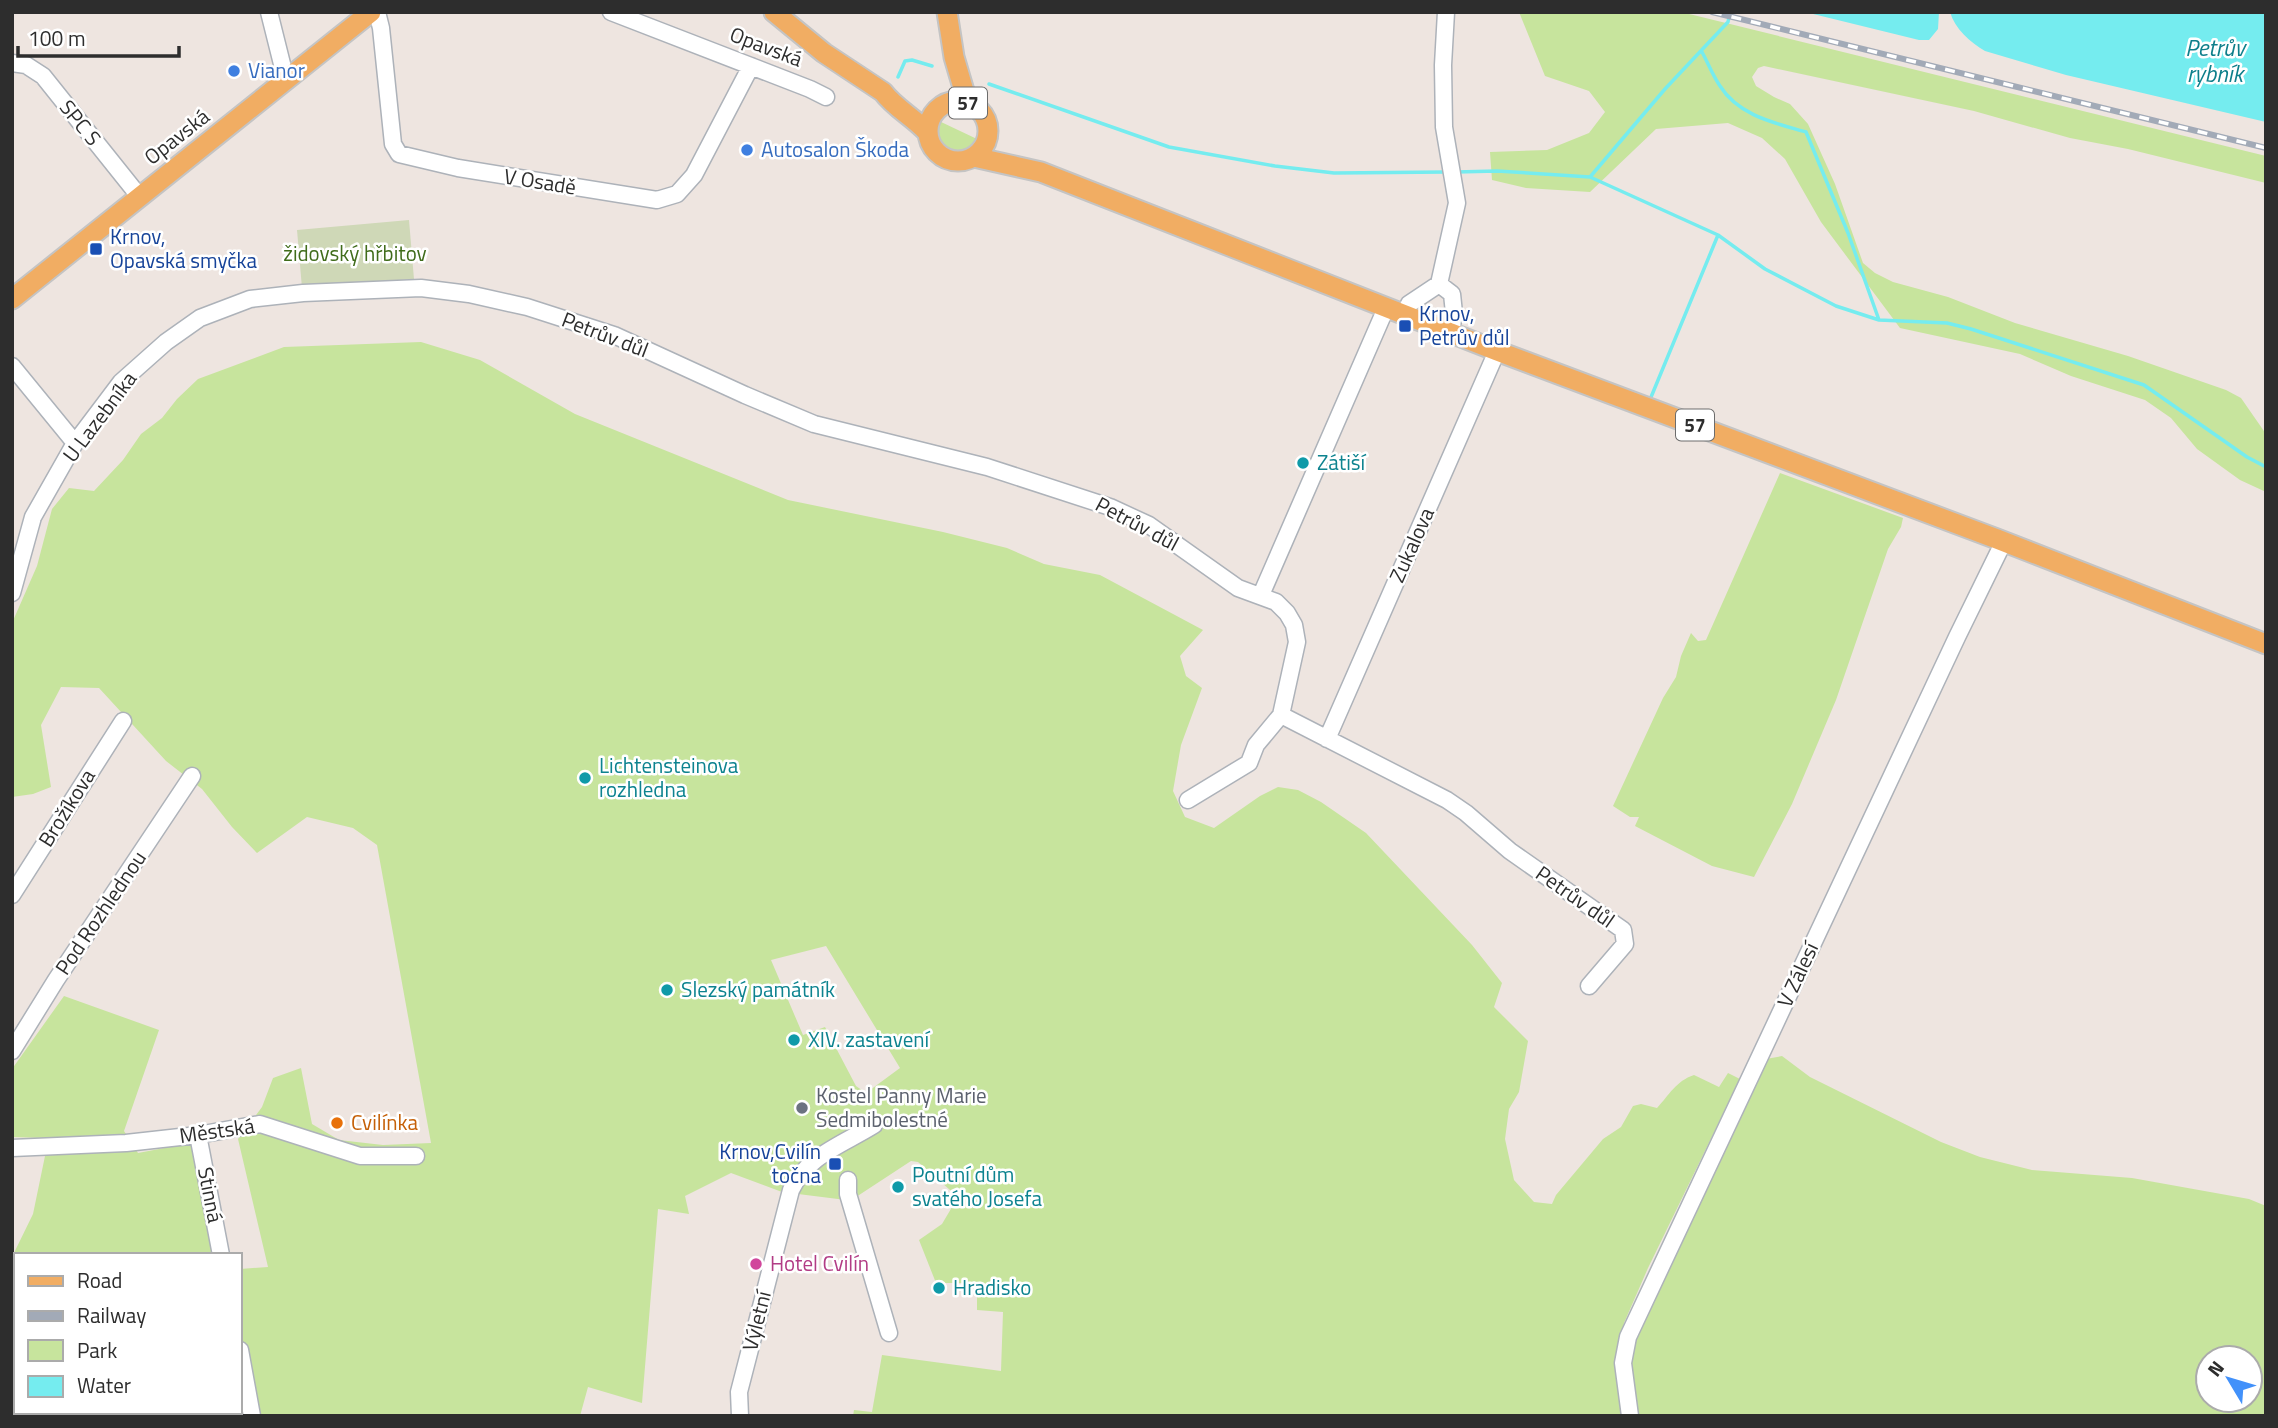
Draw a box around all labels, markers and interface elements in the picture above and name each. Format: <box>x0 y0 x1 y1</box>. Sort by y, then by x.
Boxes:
scale bar <box>18 14 178 58</box>
street label: Opavská <box>725 18 808 75</box>
text: 100 m <box>28 22 85 54</box>
water label: Petrův rybník <box>2185 30 2247 91</box>
place label: Vianor <box>248 54 305 86</box>
marker: Vianor <box>226 63 242 79</box>
road number: 57 <box>949 88 987 118</box>
street label: SPC S <box>52 92 109 152</box>
street label: Opavská <box>137 100 216 172</box>
place label: Autosalon Škoda <box>761 133 910 165</box>
marker: Autosalon Škoda <box>739 142 755 158</box>
street label: V Osadě <box>502 160 579 203</box>
place label: Krnov, Opavská smyčka <box>110 220 258 276</box>
park label: židovský hřbitov <box>283 237 427 269</box>
marker: Krnov, Opavská smyčka <box>88 241 104 257</box>
place label: Krnov, Petrův důl <box>1419 297 1510 353</box>
street label: Petrův důl <box>557 303 653 365</box>
marker: Krnov, Petrův důl <box>1397 318 1413 334</box>
street label: U Lazebníka <box>54 364 144 469</box>
road number: 57 <box>1676 410 1714 440</box>
place label: Zátiší <box>1317 446 1367 478</box>
marker: Zátiší <box>1295 455 1311 471</box>
street label: Petrův důl <box>1090 488 1185 558</box>
street label: Zukalova <box>1380 502 1442 587</box>
place label: Lichtensteinova rozhledna <box>599 749 739 805</box>
street label: Brožíkova <box>30 762 103 853</box>
marker: Lichtensteinova rozhledna <box>577 770 593 786</box>
street label: Pod Rozhlednou <box>47 844 154 981</box>
street label: Petrův důl <box>1529 857 1622 935</box>
street label: V Zálesí <box>1768 936 1827 1012</box>
place label: Slezský památník <box>681 973 835 1005</box>
marker: Slezský památník <box>659 982 675 998</box>
place label: XIV. zastavení <box>808 1023 931 1055</box>
marker: XIV. zastavení <box>786 1032 802 1048</box>
place label: Kostel Panny Marie Sedmibolestné <box>816 1079 987 1135</box>
marker: Kostel Panny Marie Sedmibolestné <box>794 1100 810 1116</box>
place label: Cvilínka <box>351 1106 419 1138</box>
street label: Městská <box>177 1109 257 1151</box>
marker: Cvilínka <box>329 1115 345 1131</box>
place label: Krnov,Cvilín točna <box>719 1135 821 1191</box>
marker: Krnov,Cvilín točna <box>827 1156 843 1172</box>
place label: Poutní dům svatého Josefa <box>912 1158 1042 1214</box>
street label: Stinná <box>190 1164 232 1226</box>
marker: Poutní dům svatého Josefa <box>890 1179 906 1195</box>
place label: Hotel Cvilín <box>770 1247 869 1279</box>
legend <box>14 1253 242 1414</box>
marker: Hotel Cvilín <box>748 1256 764 1272</box>
text: Road <box>77 1264 122 1296</box>
place label: Hradisko <box>953 1271 1031 1303</box>
marker: Hradisko <box>931 1280 947 1296</box>
street label: Výletní <box>733 1286 779 1354</box>
text: Railway <box>77 1299 146 1331</box>
text: Park <box>77 1334 117 1366</box>
north arrow <box>2194 1344 2264 1414</box>
text: N <box>2200 1354 2231 1382</box>
text: Water <box>77 1369 131 1401</box>

